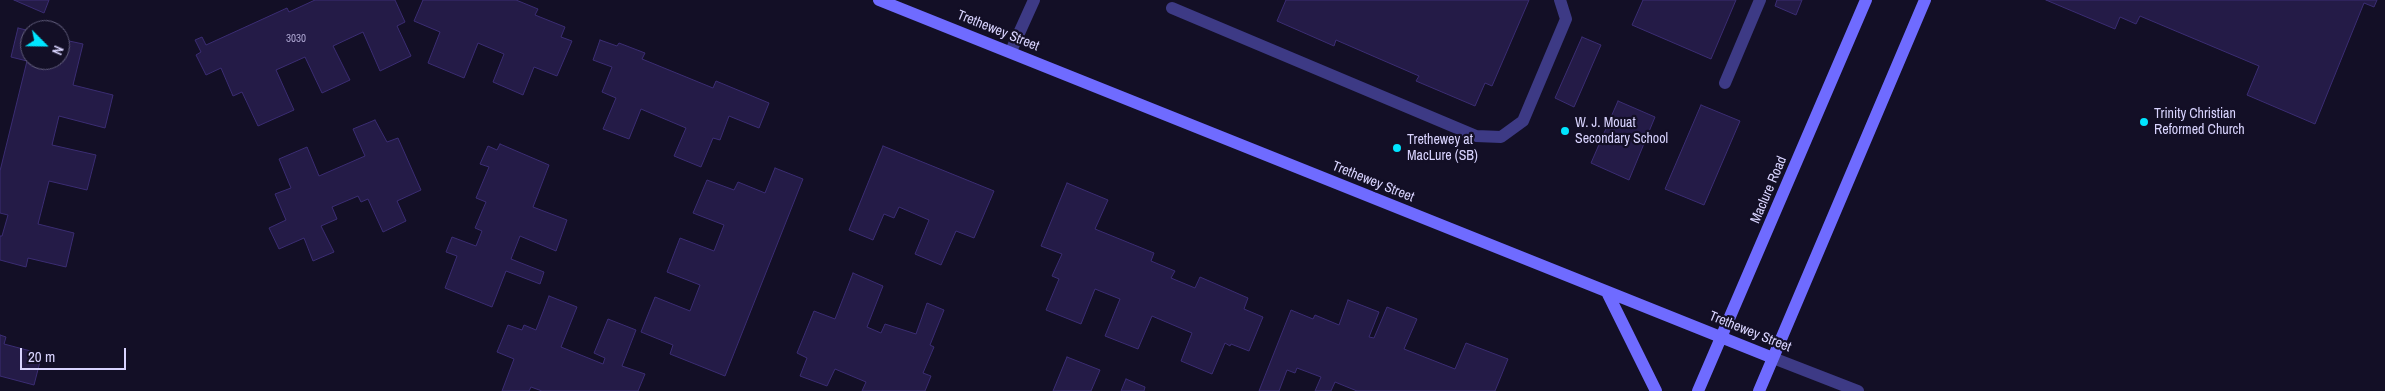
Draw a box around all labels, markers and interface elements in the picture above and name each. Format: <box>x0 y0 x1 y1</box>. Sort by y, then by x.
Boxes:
street label: Trethewey Street <box>955 7 1041 55</box>
north arrow <box>20 20 70 70</box>
house number: 3030 <box>286 32 306 46</box>
text: N <box>48 43 68 58</box>
place label: Trinity Christian Reformed Church <box>2154 106 2245 138</box>
place label: W. J. Mouat Secondary School <box>1575 115 1668 148</box>
marker: Trinity Christian Reformed Church <box>2138 116 2150 128</box>
marker: W. J. Mouat Secondary School <box>1559 125 1571 137</box>
place label: Trethewey at MacLure (SB) <box>1407 132 1478 164</box>
marker: Trethewey at MacLure (SB) <box>1391 142 1403 154</box>
street label: Maclure Road <box>1747 154 1791 226</box>
street label: Trethewey Street <box>1330 158 1416 206</box>
street label: Trethewey Street <box>1707 308 1793 356</box>
scale bar <box>22 338 129 370</box>
text: 20 m <box>28 346 55 367</box>

